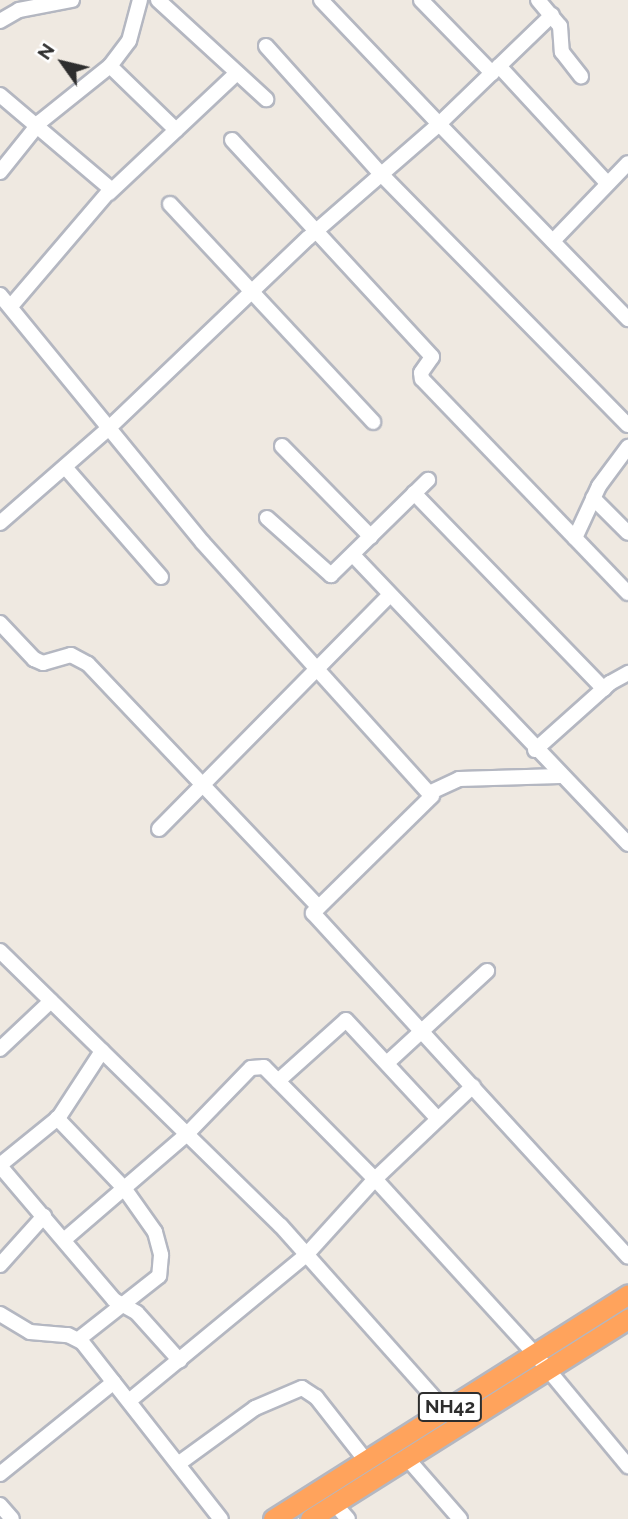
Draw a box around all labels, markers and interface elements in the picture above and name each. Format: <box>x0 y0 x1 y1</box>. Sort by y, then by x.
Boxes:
north arrow <box>28 28 98 98</box>
text: N <box>32 39 59 63</box>
road number: NH42 <box>417 1392 483 1422</box>

